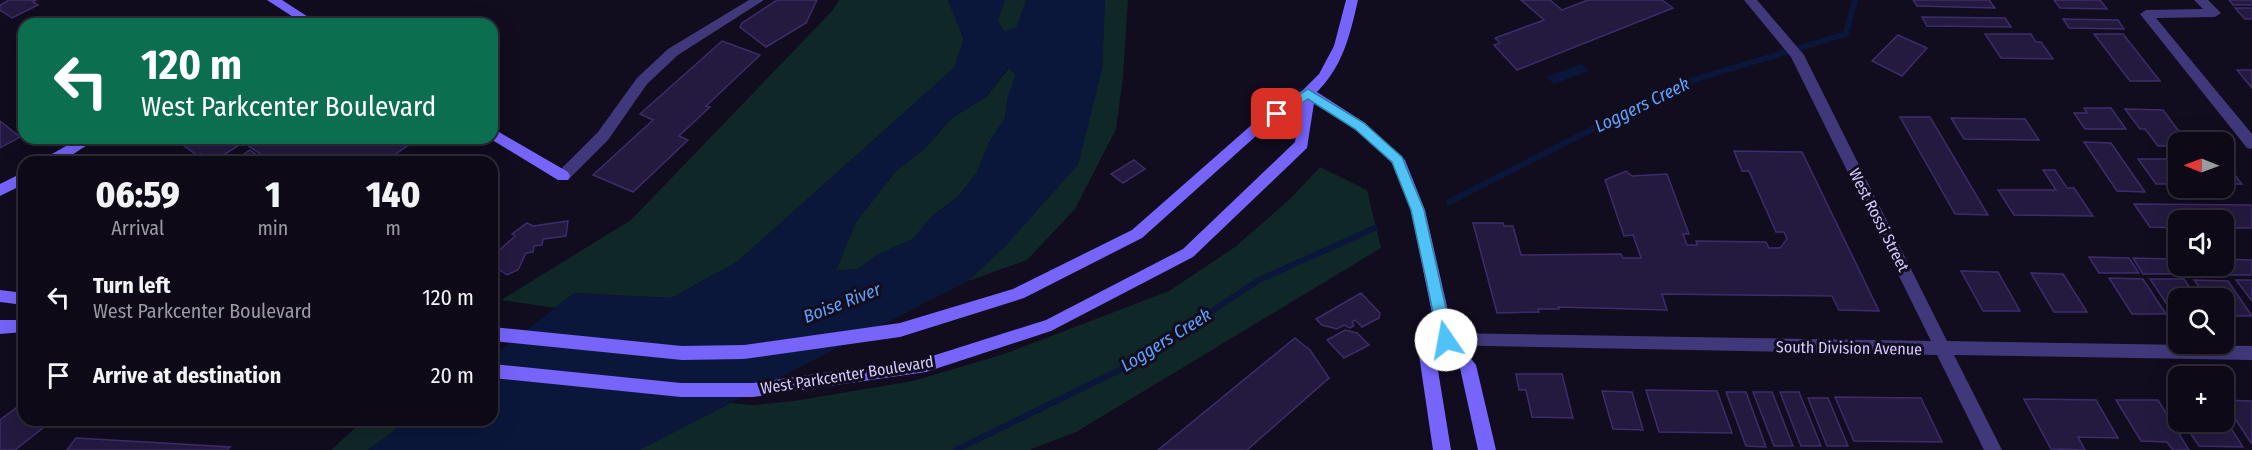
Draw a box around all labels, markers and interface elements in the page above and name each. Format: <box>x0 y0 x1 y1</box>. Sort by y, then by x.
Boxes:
text: 120 m <box>141 40 242 90</box>
icon: left <box>42 42 120 120</box>
water label: Loggers Creek <box>1591 73 1693 137</box>
pin <box>1251 88 1302 139</box>
text: West Parkcenter Boulevard <box>141 91 436 123</box>
icon: arrive <box>1260 97 1293 130</box>
north arrow <box>2168 132 2234 198</box>
map controls <box>2168 132 2234 432</box>
street label: West Rossi Street <box>1845 165 1913 275</box>
text: 06:59 <box>96 173 180 217</box>
text: 1 <box>265 173 281 217</box>
text: 140 <box>366 173 420 217</box>
button: sound <box>2168 210 2234 276</box>
text: Arrival <box>111 216 164 240</box>
text: min <box>257 216 288 240</box>
text: m <box>386 216 401 240</box>
text: Turn left <box>93 272 171 299</box>
water label: Boise River <box>800 278 885 328</box>
icon: left <box>42 281 75 314</box>
text: 120 m <box>422 284 474 311</box>
button: search <box>2168 288 2234 354</box>
text: West Parkcenter Boulevard <box>93 299 312 323</box>
water label: Loggers Creek <box>1117 303 1215 376</box>
position arrow <box>1414 308 1478 372</box>
street label: South Division Avenue <box>1776 337 1922 359</box>
street label: West Parkcenter Boulevard <box>759 352 935 398</box>
icon: arrive <box>42 359 75 392</box>
text: Arrive at destination <box>93 362 281 389</box>
text: 20 m <box>431 362 474 389</box>
button: + <box>2168 366 2234 432</box>

